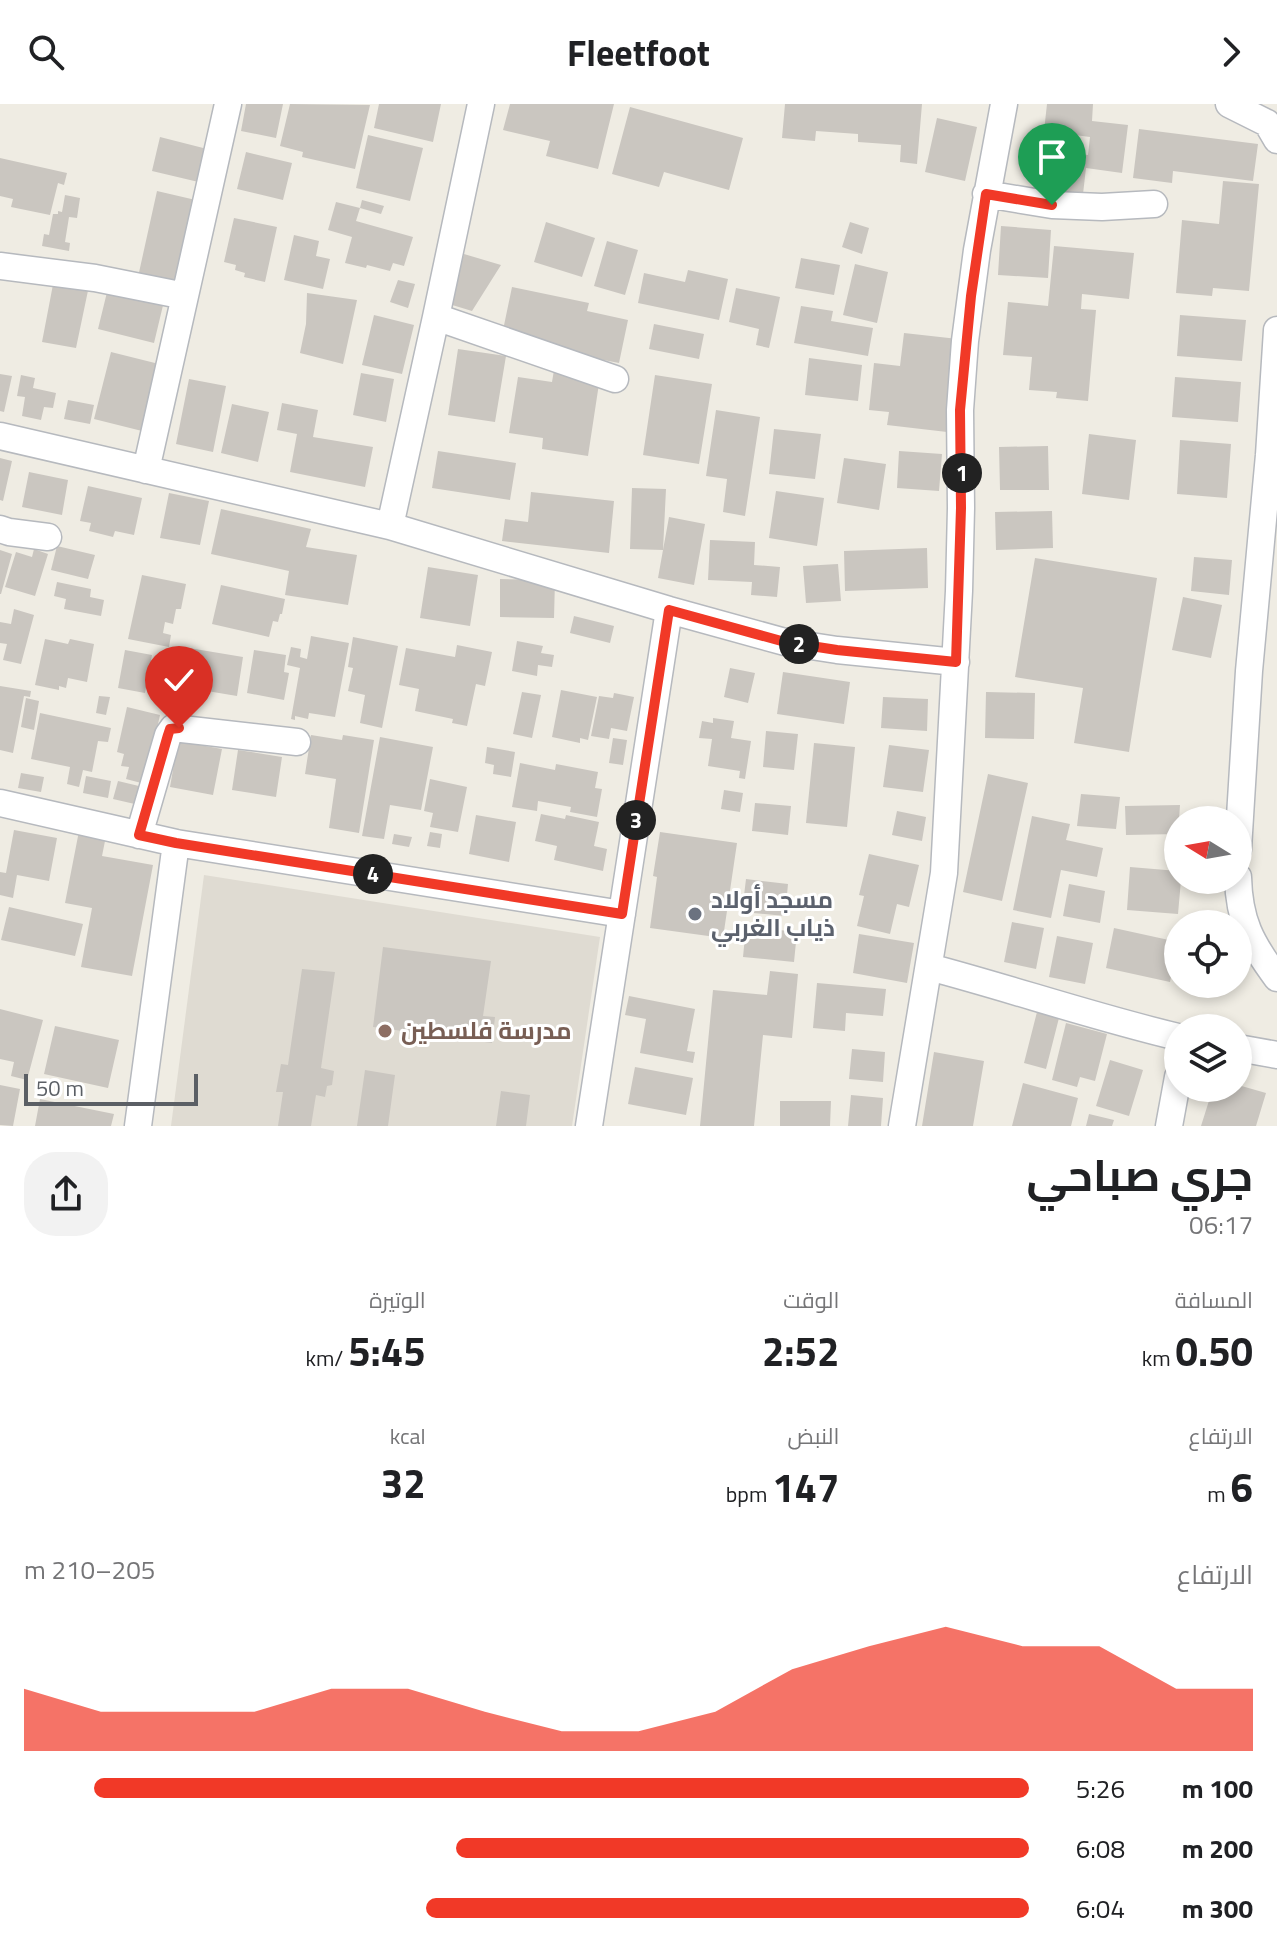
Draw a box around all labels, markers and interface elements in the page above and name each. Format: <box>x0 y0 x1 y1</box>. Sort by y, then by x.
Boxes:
text: Fleetfoot <box>567 25 710 80</box>
icon: search <box>24 30 68 74</box>
icon: forward <box>1209 30 1253 74</box>
pin <box>1018 123 1086 205</box>
icon: arrive <box>1030 135 1074 179</box>
pin: 1 <box>942 453 982 493</box>
text: 1 <box>956 456 968 490</box>
pin: 2 <box>779 624 819 664</box>
text: 2 <box>793 627 805 661</box>
pin <box>145 646 213 728</box>
icon: check <box>157 658 201 702</box>
pin: 3 <box>616 800 656 840</box>
text: 3 <box>630 803 642 837</box>
north arrow <box>1164 806 1252 894</box>
map controls <box>1164 806 1252 1102</box>
pin: 4 <box>353 854 393 894</box>
text: 4 <box>367 857 379 891</box>
place label: مسجد أولاد ذياب الغربي <box>711 881 835 947</box>
marker: مسجد أولاد ذياب الغربي <box>686 905 704 923</box>
button: locate <box>1164 910 1252 998</box>
place label: مدرسة فلسطين <box>401 1012 572 1048</box>
button: layers <box>1164 1014 1252 1102</box>
marker: مدرسة فلسطين <box>376 1022 394 1040</box>
scale bar <box>24 1070 198 1106</box>
text: 50 m <box>36 1071 84 1105</box>
text: جري صباحي <box>1026 1141 1253 1208</box>
button: share <box>24 1152 108 1236</box>
text: 06:17 <box>1189 1205 1253 1244</box>
text: الوتيرة <box>369 1283 426 1317</box>
text: الوقت <box>783 1283 839 1317</box>
text: المسافة <box>1175 1283 1253 1317</box>
text: 5:45 <box>348 1321 426 1382</box>
text: 2:52 <box>762 1321 839 1382</box>
text: 0.50 <box>1176 1321 1253 1382</box>
text: /km <box>305 1341 348 1375</box>
text: km <box>1142 1341 1176 1375</box>
text: kcal <box>390 1419 426 1453</box>
text: النبض <box>788 1419 839 1453</box>
text: الارتفاع <box>1189 1419 1253 1453</box>
text: 32 <box>381 1453 426 1514</box>
text: 147 <box>772 1457 839 1518</box>
text: 6 <box>1231 1457 1253 1518</box>
text: bpm <box>726 1477 772 1511</box>
text: m <box>1207 1477 1231 1511</box>
text: 205–210 m <box>24 1550 155 1589</box>
text: الارتفاع <box>1177 1555 1253 1594</box>
text: 5:26 <box>1076 1769 1125 1808</box>
text: 100 m <box>1182 1769 1253 1808</box>
text: 6:08 <box>1076 1829 1125 1868</box>
text: 200 m <box>1182 1829 1253 1868</box>
text: 6:04 <box>1076 1889 1125 1928</box>
text: 300 m <box>1182 1889 1253 1928</box>

